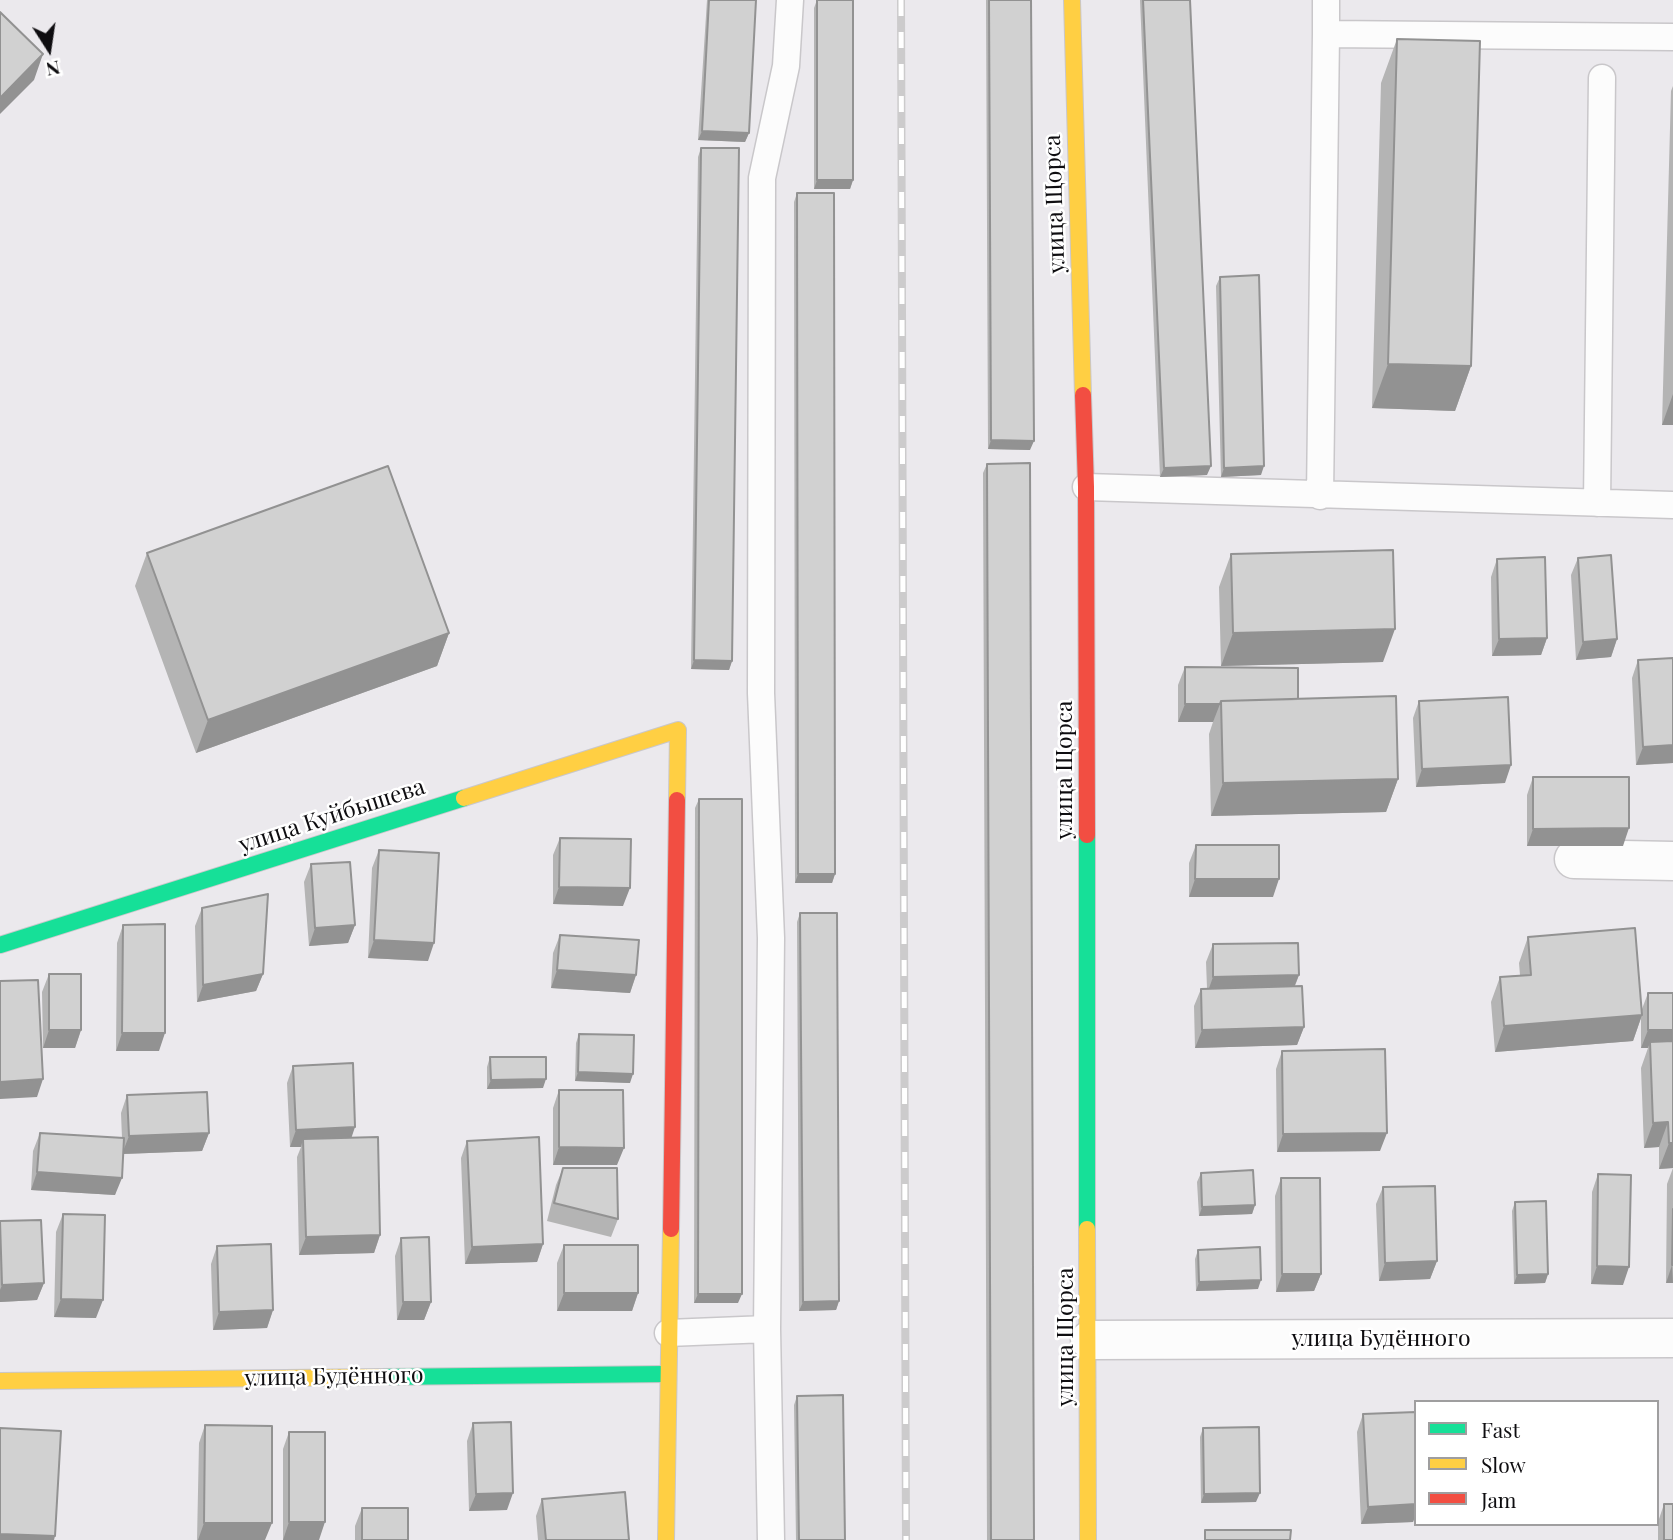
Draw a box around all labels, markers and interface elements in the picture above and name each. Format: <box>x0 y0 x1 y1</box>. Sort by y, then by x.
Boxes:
north arrow <box>14 14 84 84</box>
text: N <box>44 55 63 84</box>
street label: улица Щорса <box>1039 134 1071 274</box>
street label: улица Щорса <box>1051 701 1079 839</box>
street label: улица Куйбышева <box>236 773 428 859</box>
street label: улица Щорса <box>1052 1268 1080 1406</box>
street label: улица Будённого <box>1291 1325 1471 1353</box>
street label: улица Будённого <box>244 1362 424 1392</box>
legend <box>1414 1400 1659 1526</box>
text: Fast <box>1481 1415 1520 1443</box>
text: Slow <box>1481 1450 1526 1478</box>
text: Jam <box>1481 1485 1517 1513</box>

